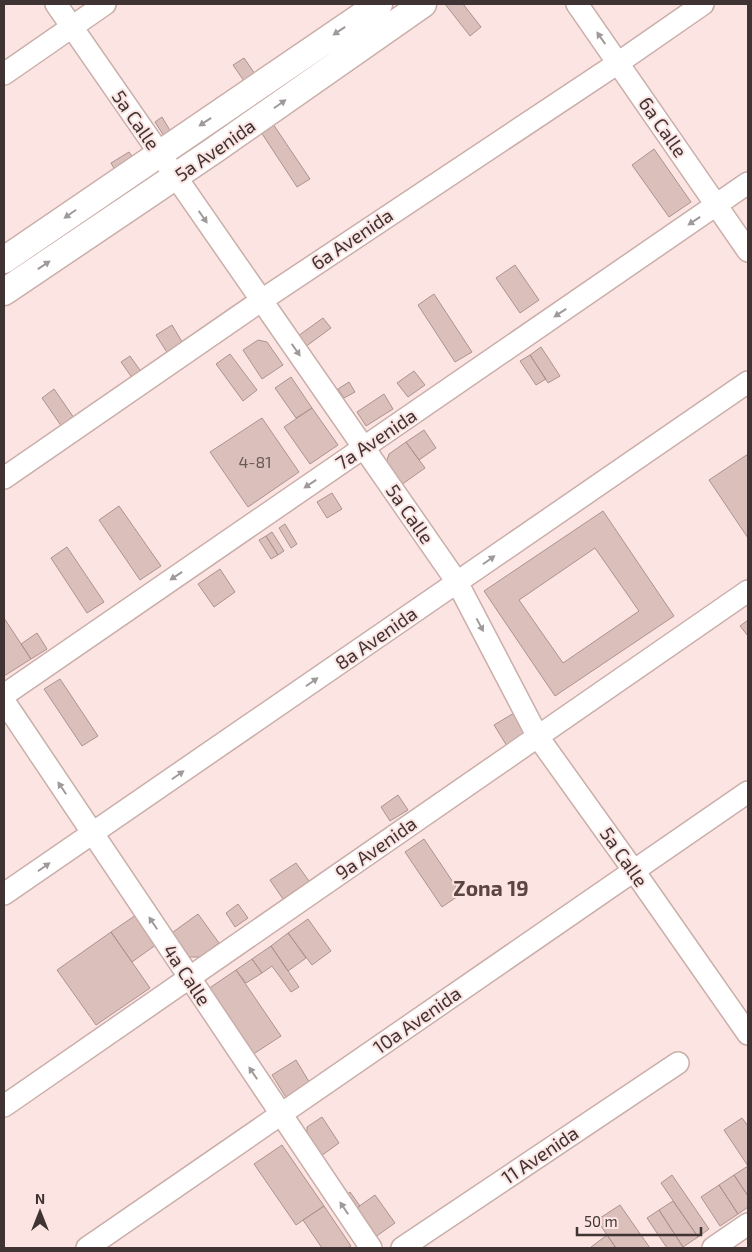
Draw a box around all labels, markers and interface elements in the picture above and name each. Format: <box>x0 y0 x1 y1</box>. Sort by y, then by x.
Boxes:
one-way arrow <box>332 26 346 36</box>
one-way arrow <box>596 32 606 45</box>
street label: 5a Calle <box>108 85 165 154</box>
street label: 6a Calle <box>634 92 692 161</box>
one-way arrow <box>273 99 287 109</box>
street label: 5a Avenida <box>170 113 259 186</box>
one-way arrow <box>198 117 211 127</box>
street label: 6a Avenida <box>306 203 397 274</box>
one-way arrow <box>64 209 77 219</box>
one-way arrow <box>198 210 208 224</box>
one-way arrow <box>687 216 700 226</box>
one-way arrow <box>38 260 51 270</box>
one-way arrow <box>553 308 566 318</box>
one-way arrow <box>291 343 301 357</box>
street label: 7a Avenida <box>331 403 421 474</box>
house number: 4-81 <box>238 452 272 471</box>
one-way arrow <box>303 479 317 489</box>
street label: 5a Calle <box>382 479 439 548</box>
one-way arrow <box>482 556 496 565</box>
one-way arrow <box>170 571 183 581</box>
street label: 8a Avenida <box>330 601 421 674</box>
one-way arrow <box>476 618 484 633</box>
one-way arrow <box>305 677 318 687</box>
one-way arrow <box>171 770 185 779</box>
one-way arrow <box>58 782 67 795</box>
street label: 9a Avenida <box>331 811 421 884</box>
street label: 5a Calle <box>596 822 653 891</box>
one-way arrow <box>37 862 51 872</box>
district label: Zona 19 <box>453 875 529 900</box>
one-way arrow <box>148 917 158 930</box>
street label: 4a Calle <box>159 940 216 1010</box>
street label: 10a Avenida <box>368 981 465 1058</box>
one-way arrow <box>248 1066 258 1080</box>
street label: 11 Avenida <box>497 1121 582 1189</box>
north arrow <box>15 1187 65 1237</box>
text: N <box>35 1190 45 1207</box>
one-way arrow <box>339 1201 349 1215</box>
scale bar <box>577 1204 701 1236</box>
text: 50 m <box>584 1212 618 1230</box>

